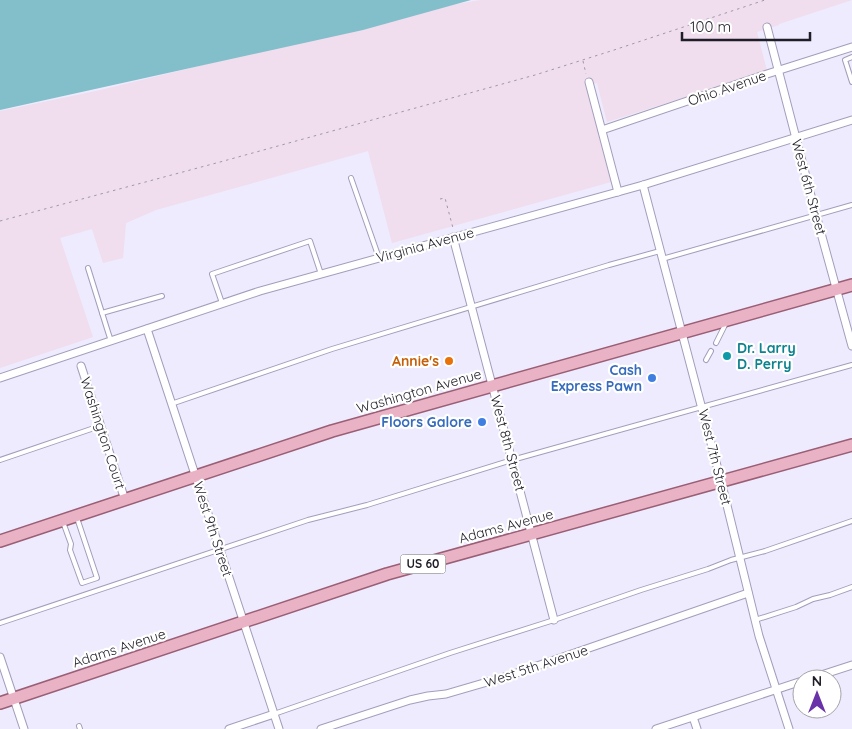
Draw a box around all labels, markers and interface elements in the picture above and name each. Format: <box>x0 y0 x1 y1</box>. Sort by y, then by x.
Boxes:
scale bar <box>682 10 810 42</box>
text: 100 m <box>690 17 731 36</box>
street label: Ohio Avenue <box>685 66 769 110</box>
street label: West 6th Street <box>788 137 831 237</box>
street label: Virginia Avenue <box>374 223 476 267</box>
place label: Dr. Larry D. Perry <box>737 339 796 373</box>
marker: Dr. Larry D. Perry <box>721 350 733 362</box>
place label: Annie's <box>392 352 439 370</box>
marker: Annie's <box>443 355 455 367</box>
place label: Cash Express Pawn <box>551 361 642 395</box>
street label: Washington Avenue <box>354 365 484 417</box>
marker: Cash Express Pawn <box>646 372 658 384</box>
street label: Washington Court <box>76 375 130 492</box>
street label: West 8th Street <box>487 393 530 493</box>
street label: West 7th Street <box>694 407 736 507</box>
place label: Floors Galore <box>381 413 472 431</box>
marker: Floors Galore <box>476 416 488 428</box>
street label: West 9th Street <box>189 479 237 579</box>
street label: Adams Avenue <box>457 505 555 547</box>
road number: US 60 <box>400 554 446 574</box>
street label: Adams Avenue <box>70 624 168 672</box>
street label: West 5th Avenue <box>482 641 590 691</box>
north arrow <box>792 669 842 719</box>
text: N <box>812 672 822 690</box>

